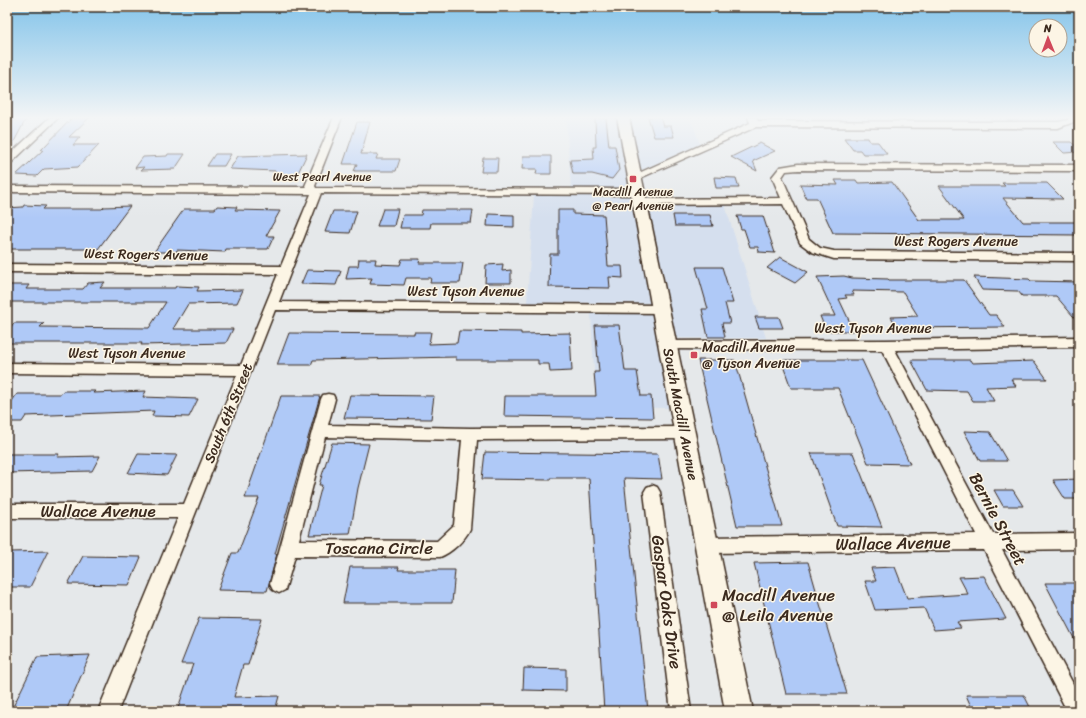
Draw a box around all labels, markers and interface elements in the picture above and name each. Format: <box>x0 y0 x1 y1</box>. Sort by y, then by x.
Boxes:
north arrow <box>1028 18 1068 58</box>
text: N <box>1043 19 1052 38</box>
street label: West Pearl Avenue <box>273 166 371 188</box>
marker: Macdill Avenue @ Pearl Avenue <box>628 174 638 184</box>
place label: Macdill Avenue @ Pearl Avenue <box>592 181 674 217</box>
street label: West Rogers Avenue <box>894 229 1018 254</box>
street label: West Rogers Avenue <box>84 241 209 268</box>
street label: West Tyson Avenue <box>407 279 525 304</box>
street label: West Tyson Avenue <box>814 316 932 341</box>
place label: Macdill Avenue @ Tyson Avenue <box>702 335 800 376</box>
street label: West Tyson Avenue <box>68 341 186 366</box>
street label: South Macdill Avenue <box>655 346 706 482</box>
marker: Macdill Avenue @ Tyson Avenue <box>689 350 699 360</box>
street label: South 6th Street <box>197 359 260 467</box>
street label: Bernie Street <box>961 467 1036 572</box>
street label: Wallace Avenue <box>40 496 156 526</box>
street label: Wallace Avenue <box>835 527 951 559</box>
street label: Toscana Circle <box>325 533 433 563</box>
street label: Gaspar Oaks Drive <box>643 533 691 671</box>
place label: Macdill Avenue @ Leila Avenue <box>722 580 835 630</box>
marker: Macdill Avenue @ Leila Avenue <box>709 600 719 610</box>

